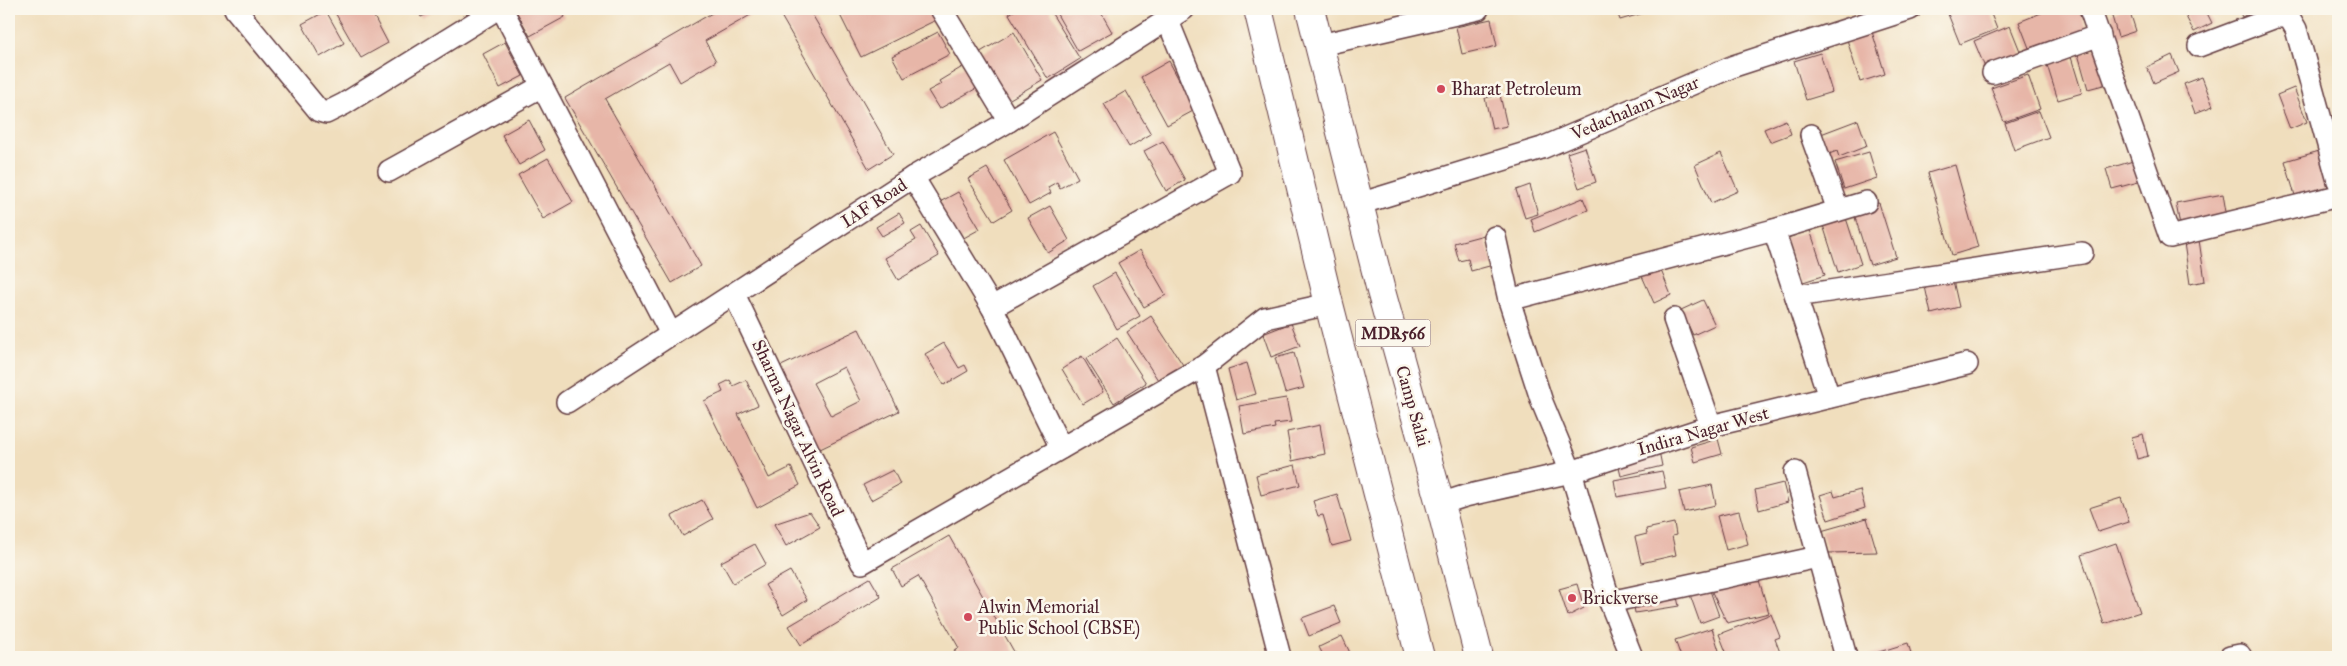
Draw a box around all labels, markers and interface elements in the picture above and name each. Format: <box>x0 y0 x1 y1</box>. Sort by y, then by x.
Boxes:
street label: Vedachalam Nagar <box>1567 71 1703 146</box>
place label: Bharat Petroleum <box>1451 78 1582 100</box>
marker: Bharat Petroleum <box>1435 83 1447 95</box>
street label: IAF Road <box>837 174 911 232</box>
road number: MDR566 <box>1356 319 1430 346</box>
street label: Sharma Nagar Alvin Road <box>746 336 849 520</box>
street label: Camp Salai <box>1391 363 1435 449</box>
street label: Indira Nagar West <box>1635 402 1772 461</box>
place label: Brickverse <box>1582 587 1658 609</box>
marker: Brickverse <box>1566 592 1578 604</box>
place label: Alwin Memorial Public School (CBSE) <box>977 596 1140 640</box>
marker: Alwin Memorial Public School (CBSE) <box>962 611 974 623</box>

